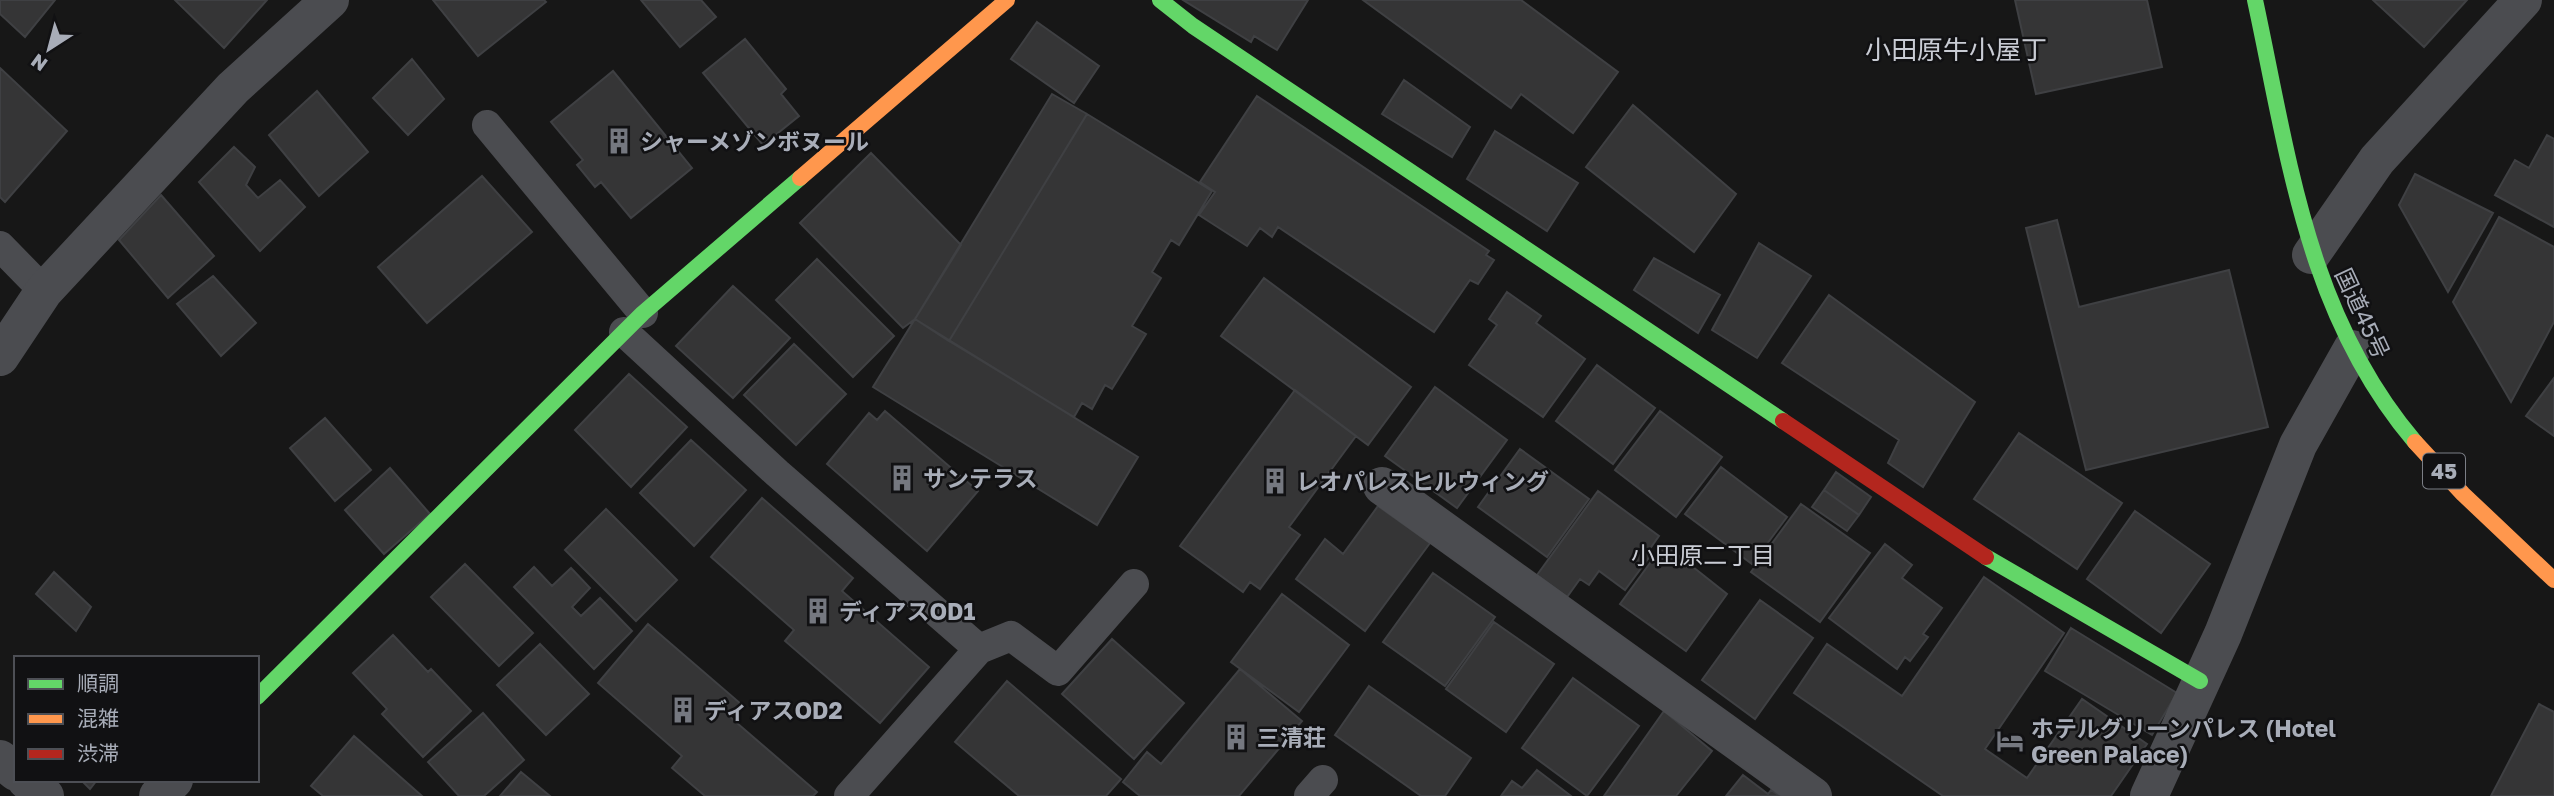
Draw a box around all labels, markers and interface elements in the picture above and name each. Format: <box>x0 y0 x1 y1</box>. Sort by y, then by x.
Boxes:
north arrow <box>14 14 84 84</box>
district label: 小田原牛小屋丁 <box>1865 34 2047 65</box>
text: N <box>26 50 51 77</box>
building icon: シャーメゾンボヌール <box>604 126 634 156</box>
place label: シャーメゾンボヌール <box>640 127 869 155</box>
street label: 国道45号 <box>2330 263 2396 363</box>
road number: 45 <box>2423 454 2465 489</box>
building icon: サンテラス <box>887 463 917 493</box>
place label: サンテラス <box>923 464 1038 492</box>
building icon: レオパレスヒルウィング <box>1260 466 1290 496</box>
place label: レオパレスヒルウィング <box>1296 467 1549 495</box>
district label: 小田原二丁目 <box>1631 540 1775 569</box>
building icon: ディアスOD1 <box>803 596 833 626</box>
place label: ディアスOD1 <box>839 597 976 625</box>
legend <box>14 656 259 782</box>
text: 順調 <box>77 670 119 696</box>
building icon: ディアスOD2 <box>668 695 698 725</box>
place label: ディアスOD2 <box>704 696 843 724</box>
text: 混雑 <box>77 705 119 731</box>
place label: ホテルグリーンパレス (Hotel Green Palace) <box>2031 714 2336 768</box>
building icon: 三清荘 <box>1221 722 1251 752</box>
place label: 三清荘 <box>1257 723 1326 751</box>
hotel icon: ホテルグリーンパレス (Hotel Green Palace) <box>1995 726 2025 756</box>
text: 渋滞 <box>77 740 119 766</box>

